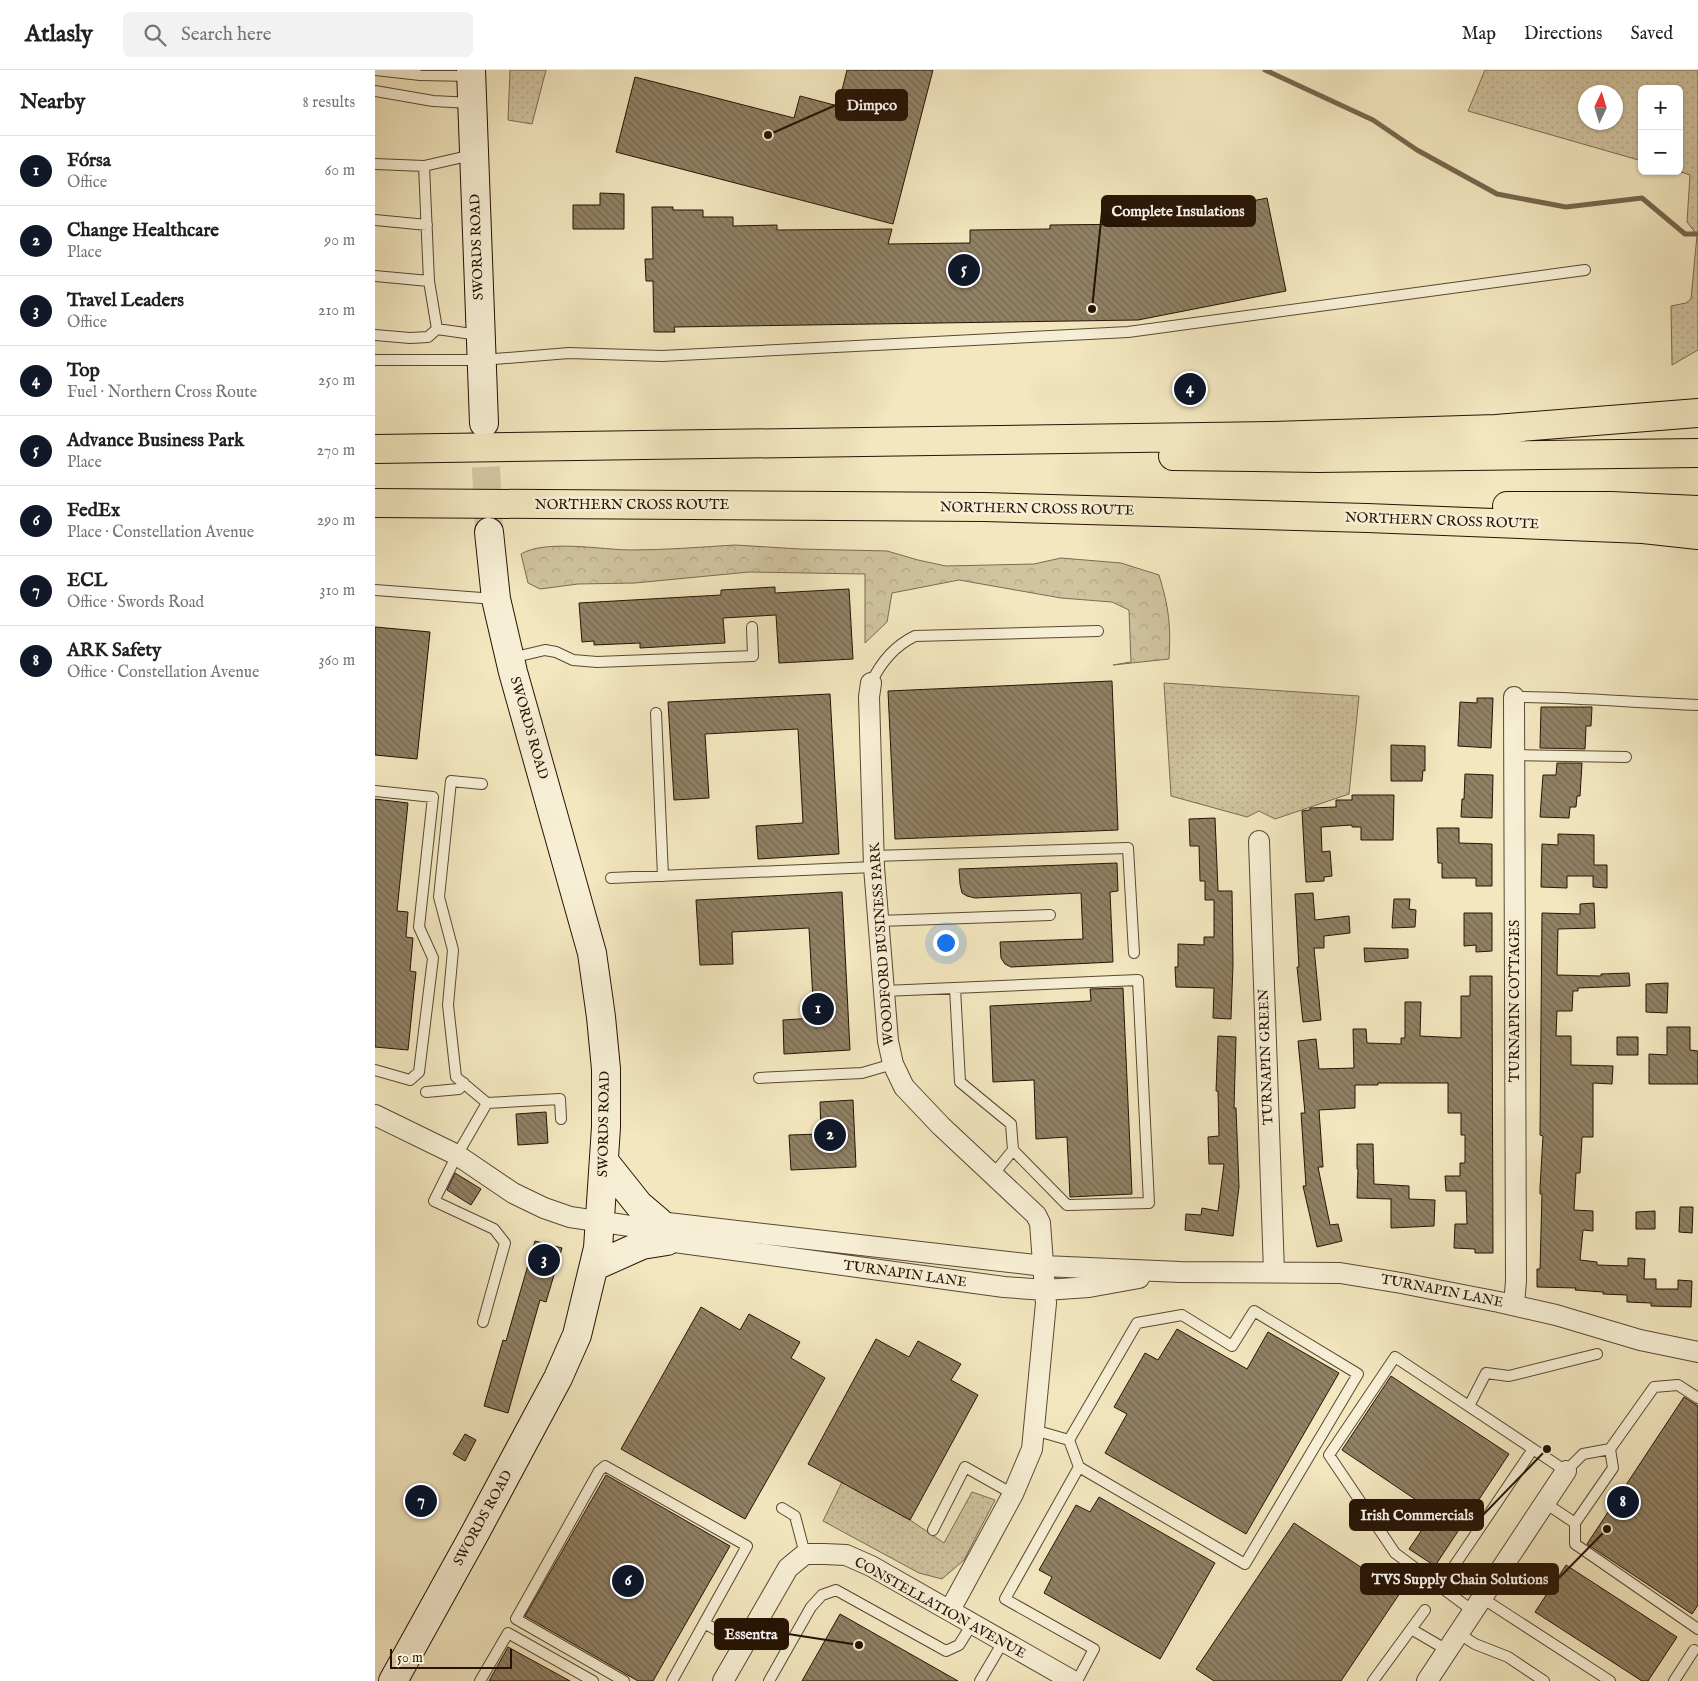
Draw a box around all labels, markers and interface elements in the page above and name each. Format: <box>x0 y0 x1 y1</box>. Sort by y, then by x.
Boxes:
search box <box>123 12 473 57</box>
text: Atlasly <box>25 19 93 50</box>
icon: search <box>141 21 169 49</box>
text: Search here <box>181 23 271 47</box>
text: Map <box>1462 23 1496 46</box>
text: Directions <box>1524 23 1602 46</box>
text: Saved <box>1630 23 1673 46</box>
north arrow <box>1578 85 1623 130</box>
map controls <box>1638 85 1683 175</box>
button: + <box>1638 85 1683 130</box>
text: Nearby <box>20 89 85 116</box>
callout: Dimpco <box>836 90 907 120</box>
text: 8 results <box>303 93 355 113</box>
text: Dimpco <box>847 96 897 115</box>
button: − <box>1638 130 1683 175</box>
text: Fórsa <box>67 149 111 173</box>
text: 1 <box>33 161 39 181</box>
text: 60 m <box>325 161 355 181</box>
text: Office <box>67 173 107 193</box>
street label: SWORDS ROAD <box>466 194 488 300</box>
callout: Complete Insulations <box>1102 196 1255 226</box>
text: Complete Insulations <box>1111 202 1245 221</box>
text: Change Healthcare <box>67 219 219 243</box>
text: 2 <box>32 231 40 251</box>
text: 90 m <box>324 231 355 251</box>
text: Place <box>67 243 102 263</box>
pin: 5 <box>948 251 980 289</box>
text: Travel Leaders <box>67 289 184 313</box>
text: 3 <box>33 301 39 321</box>
text: 210 m <box>318 301 355 321</box>
text: Office <box>67 313 107 333</box>
text: Top <box>67 359 100 383</box>
pin: 4 <box>1174 370 1206 408</box>
text: 4 <box>32 371 40 391</box>
text: 250 m <box>318 371 355 391</box>
text: Fuel · Northern Cross Route <box>67 383 257 403</box>
text: Advance Business Park <box>67 429 244 453</box>
text: 5 <box>33 441 39 461</box>
text: 270 m <box>316 441 355 461</box>
text: Place <box>67 453 102 473</box>
street label: NORTHERN CROSS ROUTE <box>535 496 730 514</box>
street label: NORTHERN CROSS ROUTE <box>940 498 1135 520</box>
text: FedEx <box>67 499 120 523</box>
street label: NORTHERN CROSS ROUTE <box>1344 509 1540 533</box>
text: 6 <box>33 511 39 531</box>
text: 290 m <box>317 511 355 531</box>
text: Place · Constellation Avenue <box>67 523 254 543</box>
text: ECL <box>67 569 107 593</box>
text: 7 <box>32 581 40 601</box>
text: 310 m <box>319 581 355 601</box>
text: Office · Swords Road <box>67 593 204 613</box>
text: ARK Safety <box>67 639 161 663</box>
text: 8 <box>33 651 39 671</box>
text: 360 m <box>319 651 355 671</box>
text: Office · Constellation Avenue <box>67 663 259 683</box>
street label: SWORDS ROAD <box>506 674 552 782</box>
street label: WOODFORD BUSINESS PARK <box>866 841 898 1046</box>
street label: TURNAPIN COTTAGES <box>1506 920 1524 1082</box>
your location <box>933 930 959 956</box>
street label: TURNAPIN GREEN <box>1255 989 1277 1125</box>
pin: 1 <box>802 990 834 1028</box>
street label: SWORDS ROAD <box>594 1071 614 1177</box>
pin: 2 <box>814 1116 846 1154</box>
pin: 3 <box>528 1241 560 1279</box>
street label: TURNAPIN LANE <box>842 1256 968 1292</box>
street label: TURNAPIN LANE <box>1379 1270 1505 1312</box>
street label: SWORDS ROAD <box>449 1467 517 1569</box>
pin: 7 <box>405 1482 437 1520</box>
pin: 8 <box>1607 1483 1639 1521</box>
callout: Irish Commercials <box>1350 1500 1483 1530</box>
text: Irish Commercials <box>1360 1506 1474 1525</box>
street label: CONSTELLATION AVENUE <box>851 1553 1029 1663</box>
pin: 6 <box>612 1562 644 1600</box>
callout: TVS Supply Chain Solutions <box>1361 1564 1558 1594</box>
text: TVS Supply Chain Solutions <box>1371 1570 1549 1589</box>
callout: Essentra <box>715 1619 788 1649</box>
text: Essentra <box>725 1625 778 1644</box>
scale bar <box>390 1646 513 1669</box>
text: 50 m <box>397 1649 423 1667</box>

